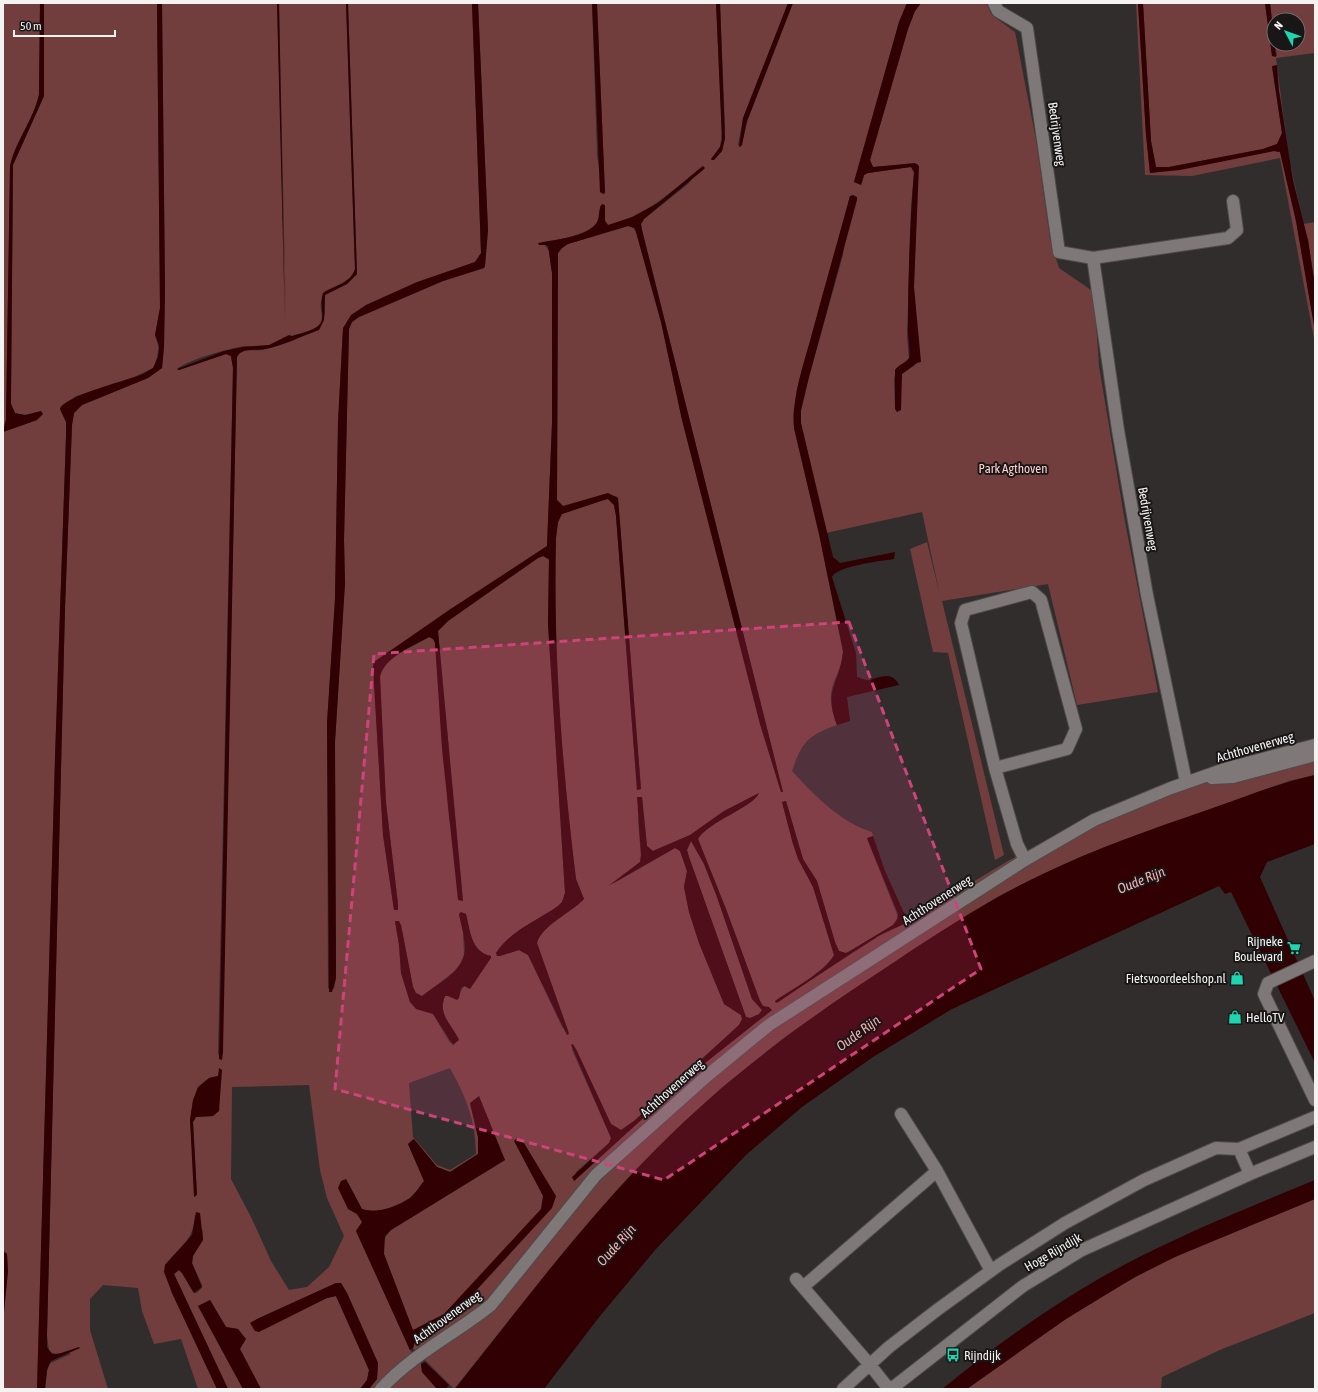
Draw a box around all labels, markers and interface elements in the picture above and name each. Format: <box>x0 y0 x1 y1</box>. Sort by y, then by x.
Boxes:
scale bar <box>14 12 115 38</box>
north arrow <box>1266 12 1306 52</box>
text: 50 m <box>20 19 42 33</box>
text: N <box>1272 19 1285 32</box>
street label: Bedrijvenweg <box>1045 101 1069 167</box>
park label: Park Agthoven <box>979 461 1047 476</box>
street label: Bedrijvenweg <box>1135 486 1161 552</box>
street label: Achthovenerweg <box>1215 729 1296 765</box>
water label: Oude Rijn <box>1115 863 1167 897</box>
street label: Achthovenerweg <box>899 872 975 928</box>
place label: Rijneke Boulevard <box>1234 934 1283 964</box>
supermarket icon: Rijneke Boulevard <box>1286 940 1302 956</box>
shop icon: Fietsvoordeelshop.nl <box>1229 970 1245 986</box>
place label: Fietsvoordeelshop.nl <box>1126 971 1227 986</box>
shop icon: HelloTV <box>1227 1009 1243 1025</box>
place label: HelloTV <box>1246 1010 1285 1025</box>
water label: Oude Rijn <box>833 1012 883 1054</box>
street label: Achthovenerweg <box>637 1055 707 1120</box>
water label: Oude Rijn <box>593 1221 639 1269</box>
street label: Hoge Rijndijk <box>1022 1230 1084 1274</box>
street label: Achthovenerweg <box>410 1287 484 1347</box>
bus stop icon: Rijndijk <box>945 1347 961 1363</box>
place label: Rijndijk <box>964 1348 1001 1363</box>

